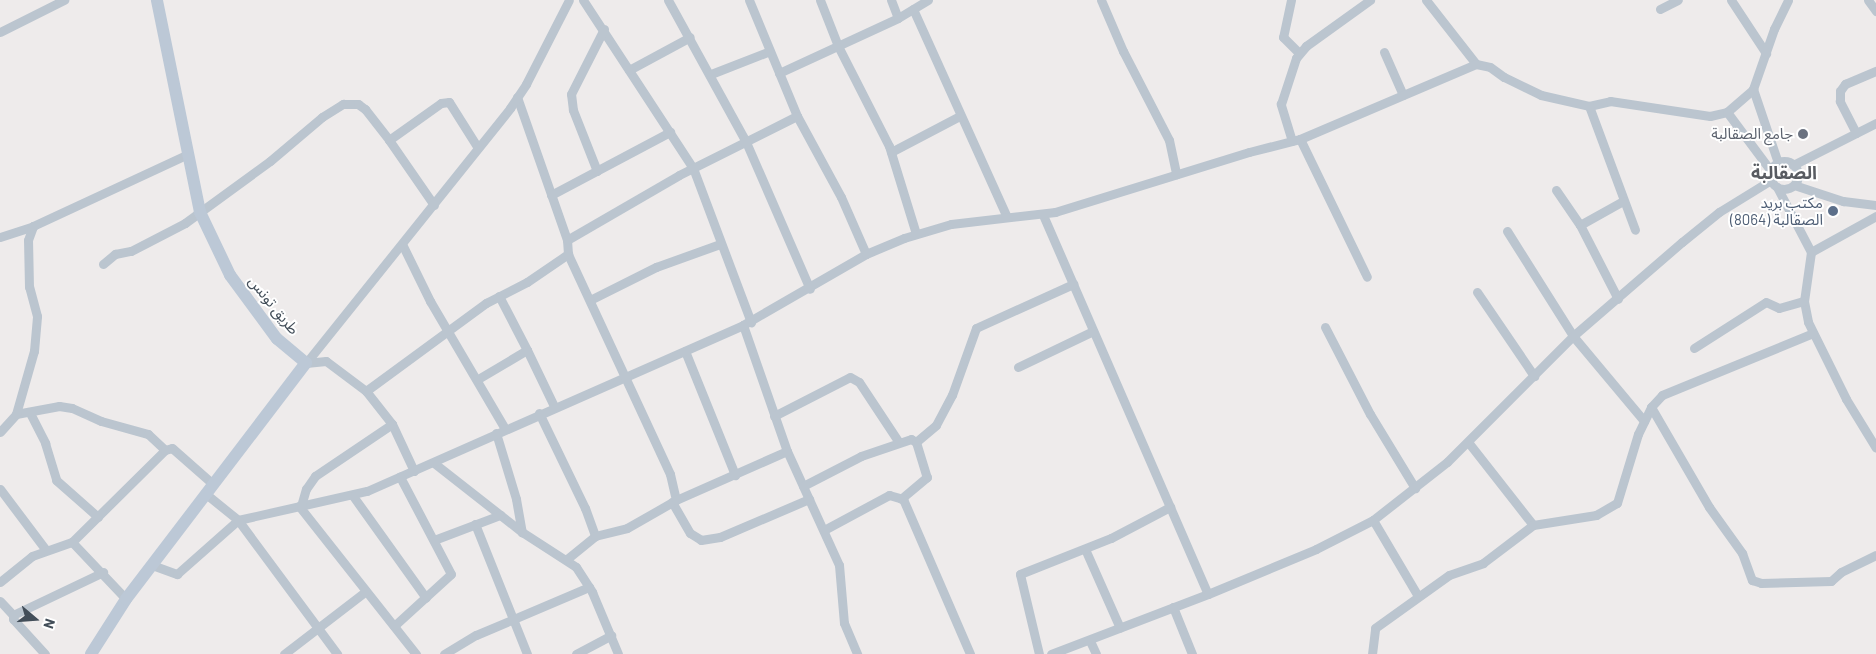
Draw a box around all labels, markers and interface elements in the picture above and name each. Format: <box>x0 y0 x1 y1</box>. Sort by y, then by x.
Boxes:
place label: جامع الصقالبة <box>1711 125 1793 143</box>
marker: جامع الصقالبة <box>1797 128 1809 140</box>
district label: الصقالبة <box>1751 161 1817 183</box>
place label: مكتب بريد الصقالبة (8064) <box>1730 193 1823 228</box>
marker: مكتب بريد الصقالبة (8064) <box>1827 205 1839 217</box>
street label: طريق تونس <box>245 272 303 338</box>
north arrow <box>10 594 60 644</box>
text: N <box>40 617 59 631</box>

